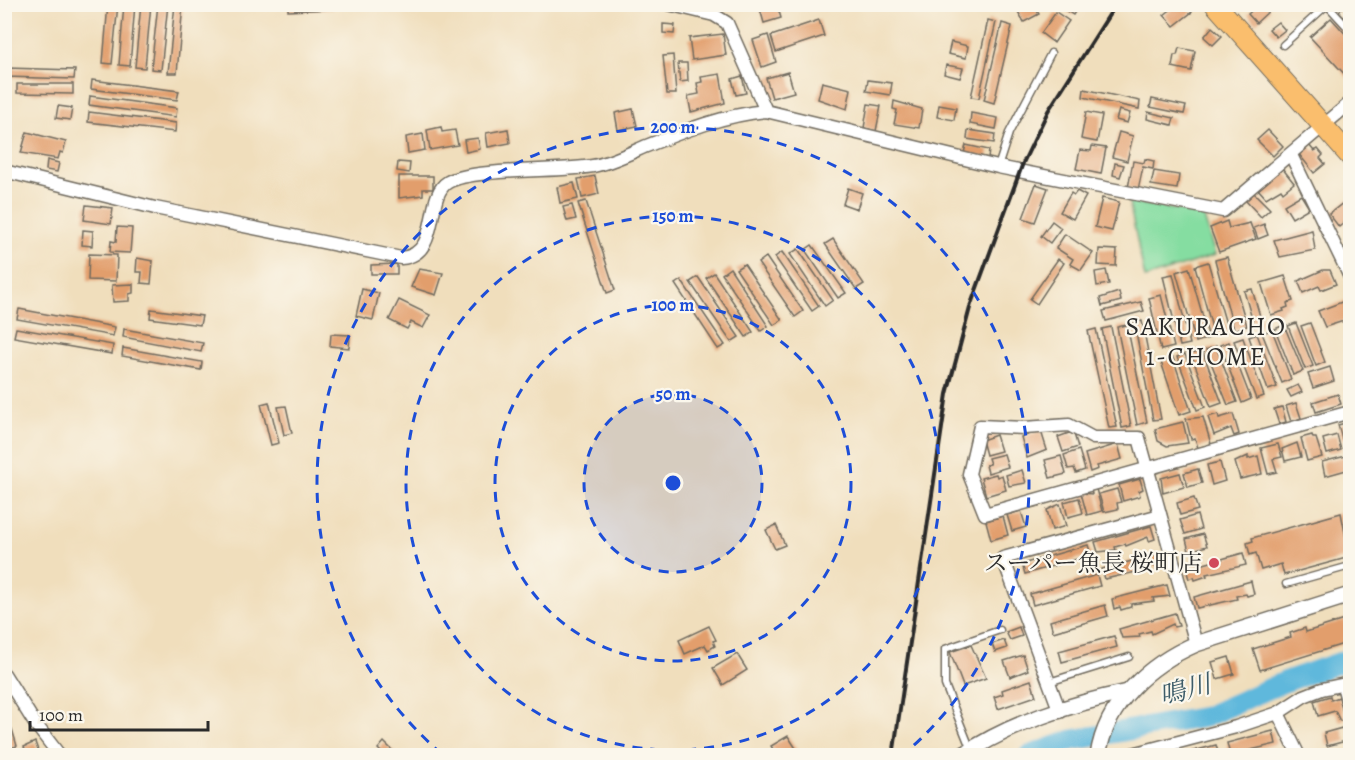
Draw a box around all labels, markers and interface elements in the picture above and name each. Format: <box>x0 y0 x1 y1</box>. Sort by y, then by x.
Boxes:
text: 200 m <box>650 115 696 139</box>
text: 150 m <box>652 204 694 228</box>
text: 100 m <box>652 293 694 317</box>
district label: SAKURACHO 1-CHOME <box>1125 309 1287 374</box>
text: 50 m <box>656 382 690 406</box>
centre of rings <box>663 473 683 493</box>
place label: スーパー魚長 桜町店 <box>984 547 1202 579</box>
marker: スーパー魚長 桜町店 <box>1207 556 1221 570</box>
water label: 鳴川 <box>1155 666 1218 714</box>
scale bar <box>30 694 208 732</box>
text: 100 m <box>39 703 83 727</box>

